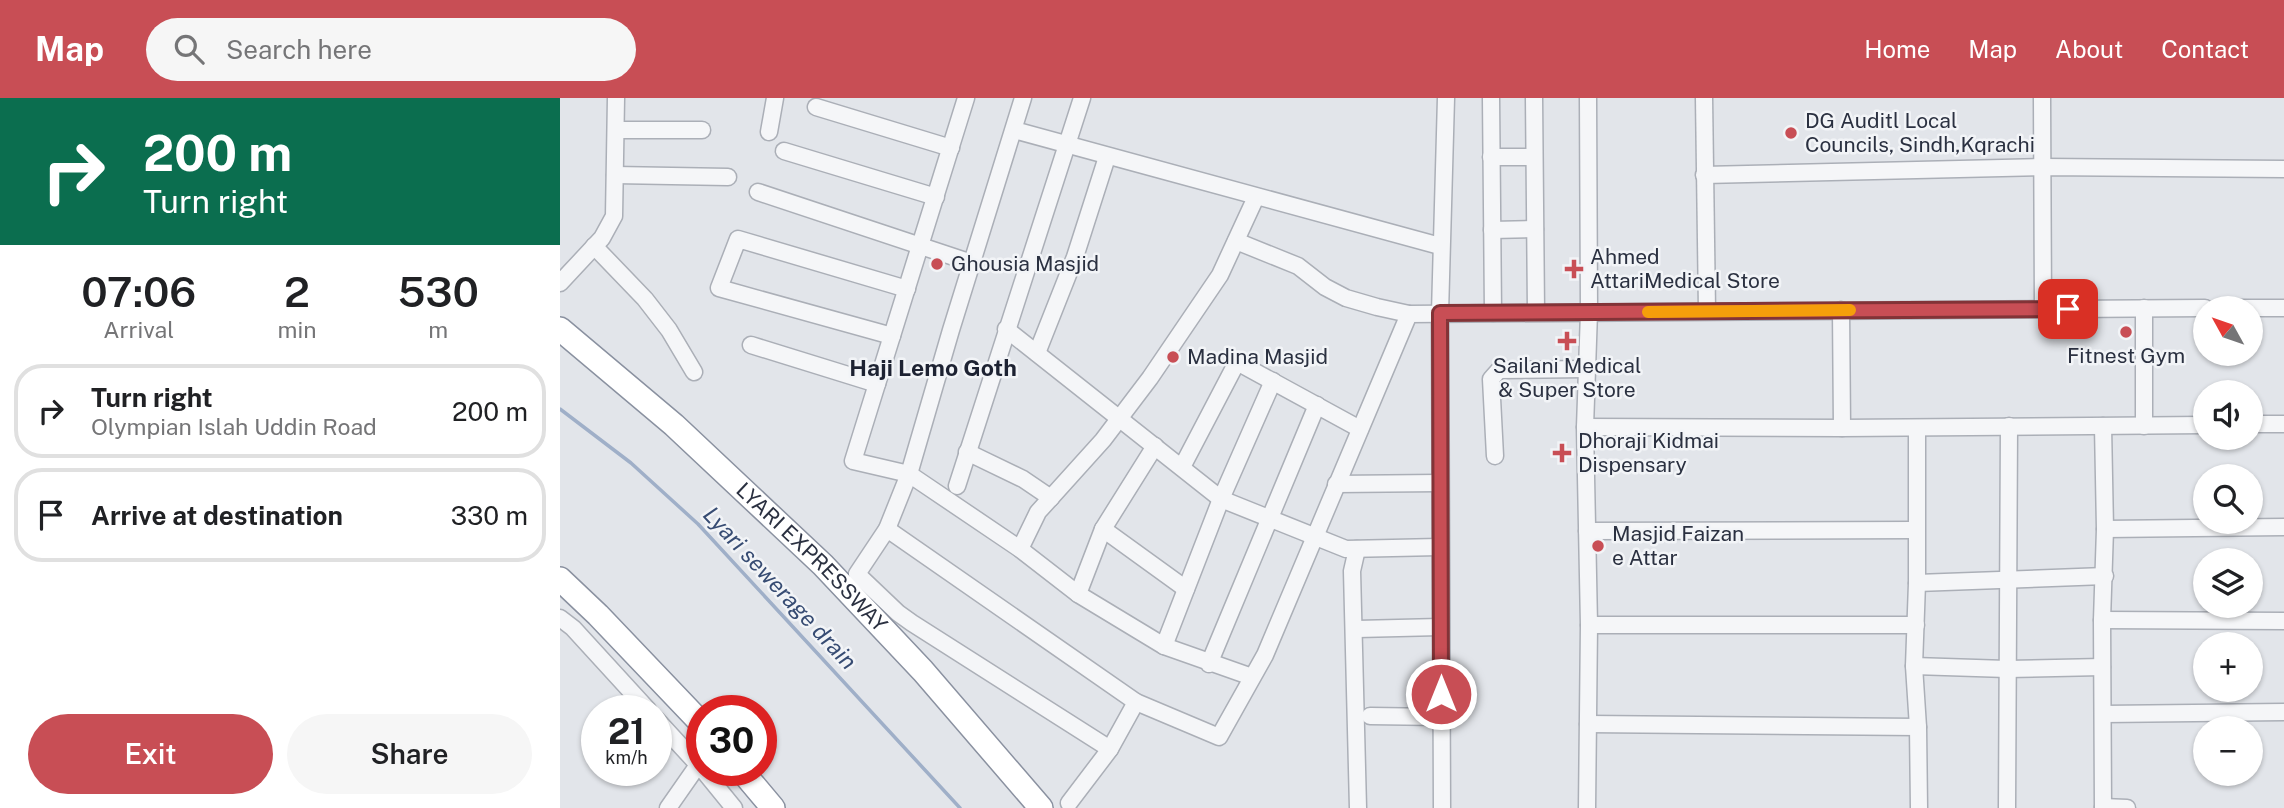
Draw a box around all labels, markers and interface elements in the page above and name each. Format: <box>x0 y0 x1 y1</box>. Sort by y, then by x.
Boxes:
search box <box>146 18 636 81</box>
text: Map <box>35 30 104 68</box>
icon: search <box>170 30 208 68</box>
text: Search here <box>226 34 372 65</box>
text: Home <box>1864 35 1930 63</box>
text: Map <box>1968 35 2017 63</box>
text: About <box>2055 35 2123 63</box>
text: Contact <box>2161 35 2249 63</box>
place label: DG Auditl Local Councils, Sindh,Kqrachi <box>1805 108 2035 157</box>
text: 200 m <box>143 124 292 182</box>
marker: DG Auditl Local Councils, Sindh,Kqrachi <box>1783 125 1799 141</box>
icon: right <box>28 126 119 217</box>
text: Turn right <box>143 183 288 220</box>
place label: Ahmed AttariMedical Store <box>1590 244 1780 293</box>
place label: Ghousia Masjid <box>951 251 1099 276</box>
marker: Ghousia Masjid <box>929 256 945 272</box>
marker: Ahmed AttariMedical Store <box>1564 259 1584 279</box>
text: 07:06 <box>81 267 196 316</box>
text: 2 <box>284 267 310 316</box>
text: 530 <box>398 267 479 316</box>
pin <box>2038 279 2098 339</box>
icon: arrive <box>2049 290 2087 328</box>
north arrow <box>2193 296 2263 366</box>
map controls <box>2193 296 2263 786</box>
text: Arrival <box>103 316 174 343</box>
text: min <box>278 316 317 343</box>
text: m <box>428 316 448 343</box>
marker: Fitnest Gym <box>2118 324 2134 340</box>
marker: Sailani Medical & Super Store <box>1557 331 1577 351</box>
place label: Fitnest Gym <box>2067 343 2185 368</box>
place label: Madina Masjid <box>1187 344 1328 369</box>
marker: Madina Masjid <box>1165 349 1181 365</box>
place label: Sailani Medical & Super Store <box>1493 353 1641 402</box>
district label: Haji Lemo Goth <box>849 354 1017 381</box>
button: sound <box>2193 380 2263 450</box>
text: Turn right <box>91 382 213 413</box>
icon: right <box>32 392 70 430</box>
text: 200 m <box>452 396 528 427</box>
text: Olympian Islah Uddin Road <box>91 413 377 440</box>
place label: Dhoraji Kidmai Dispensary <box>1578 428 1719 477</box>
marker: Dhoraji Kidmai Dispensary <box>1552 443 1572 463</box>
button: search <box>2193 464 2263 534</box>
street label: LYARI EXPRESSWAY <box>731 477 893 637</box>
icon: arrive <box>32 496 70 534</box>
text: Arrive at destination <box>91 500 343 531</box>
text: 330 m <box>451 500 528 531</box>
water label: Lyari sewerage drain <box>698 501 863 675</box>
place label: Masjid Faizan e Attar <box>1612 521 1744 570</box>
marker: Masjid Faizan e Attar <box>1590 538 1606 554</box>
button: layers <box>2193 548 2263 618</box>
button: + <box>2193 632 2263 702</box>
position arrow <box>1404 657 1478 731</box>
speed limit sign: 30 <box>686 695 777 786</box>
text: 21 <box>608 711 645 752</box>
button: Exit <box>28 714 273 794</box>
button: Share <box>287 714 532 794</box>
button: − <box>2193 716 2263 786</box>
text: km/h <box>605 747 648 768</box>

